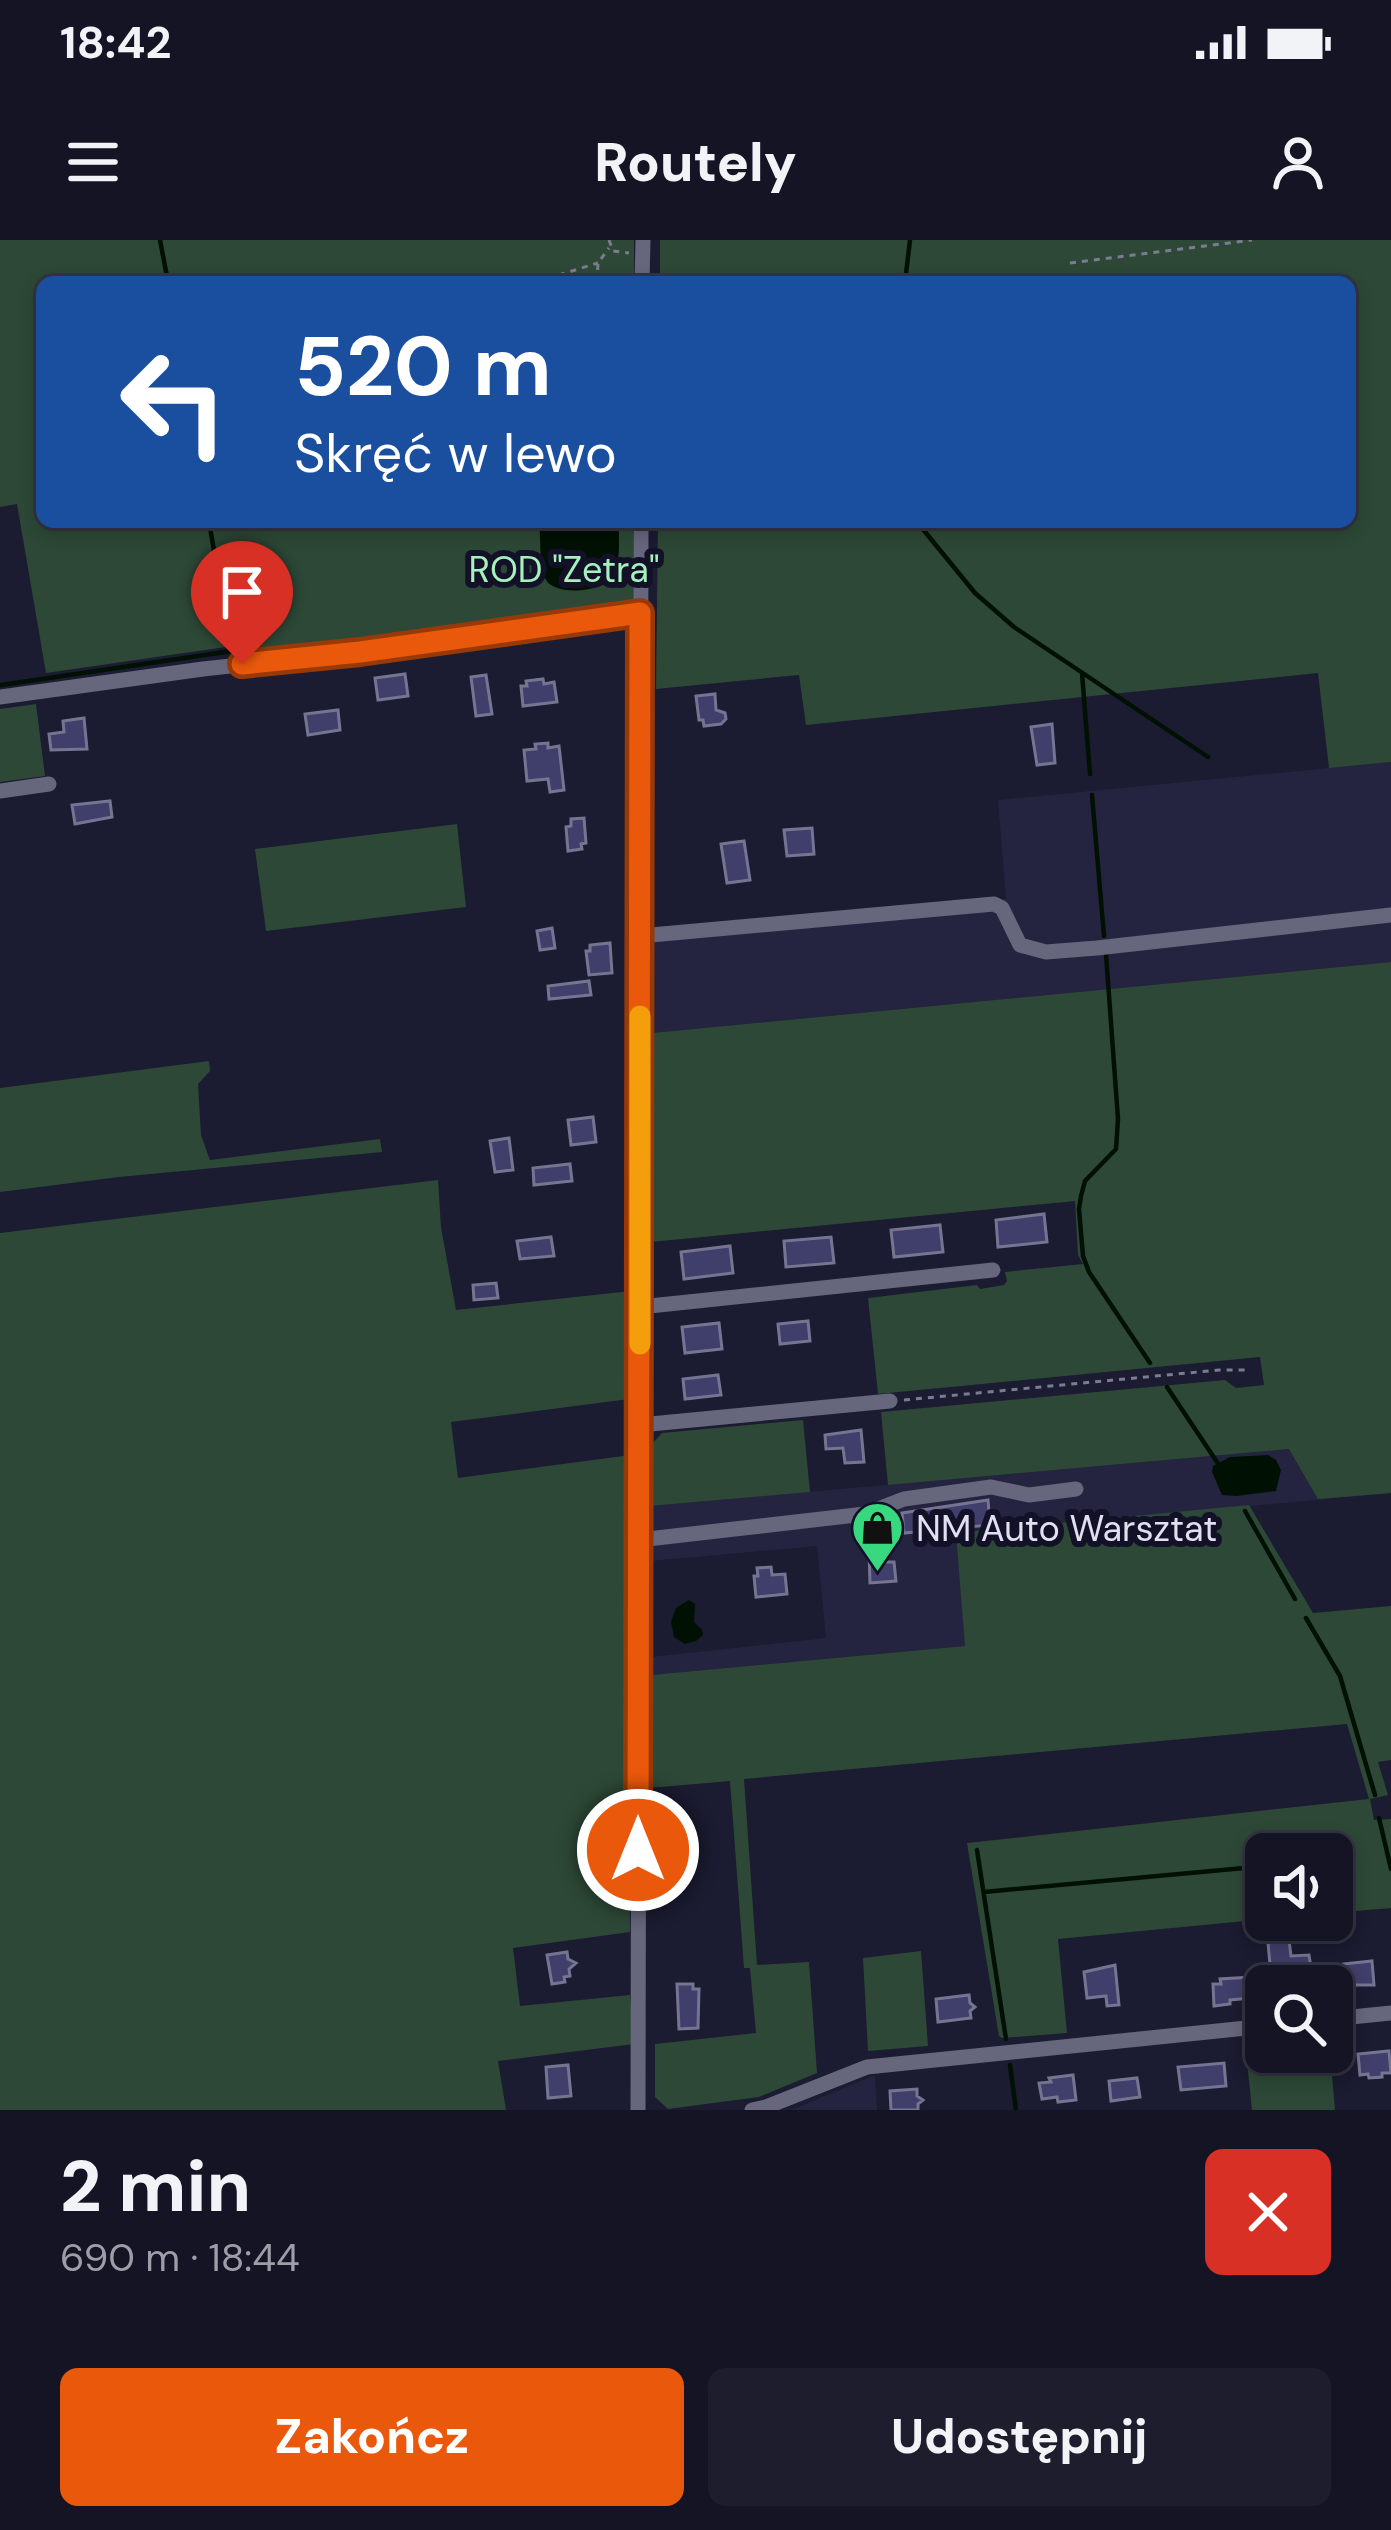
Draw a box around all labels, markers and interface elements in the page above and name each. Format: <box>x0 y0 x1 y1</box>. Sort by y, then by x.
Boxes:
text: 18:42 <box>60 13 172 72</box>
text: Routely <box>594 127 797 198</box>
icon: menu <box>60 129 126 195</box>
icon: person <box>1265 129 1331 195</box>
text: 520 m <box>294 312 552 421</box>
icon: left <box>96 324 252 480</box>
text: Skręć w lewo <box>294 418 617 489</box>
pin <box>191 541 293 664</box>
park label: ROD "Zetra" <box>469 546 659 593</box>
icon: arrive <box>209 559 275 625</box>
shop icon: NM Auto Warsztat <box>849 1500 905 1574</box>
place label: NM Auto Warsztat <box>916 1505 1217 1552</box>
position arrow <box>575 1787 701 1913</box>
map controls <box>1245 1833 1353 2073</box>
button: sound <box>1245 1833 1353 1941</box>
button: search <box>1245 1965 1353 2073</box>
text: 2 min <box>60 2140 251 2233</box>
button: close <box>1205 2149 1331 2275</box>
text: 690 m · 18:44 <box>60 2232 300 2283</box>
button: Zakończ <box>60 2368 684 2506</box>
button: Udostępnij <box>708 2368 1331 2506</box>

